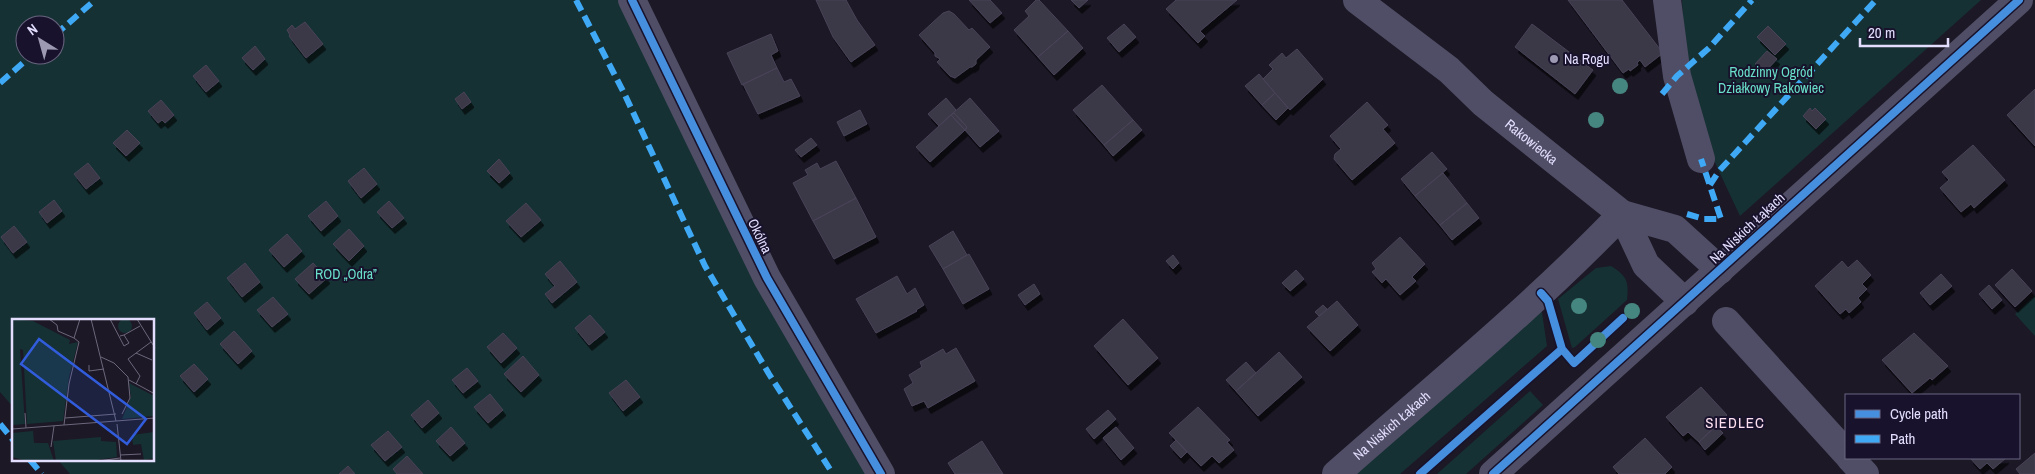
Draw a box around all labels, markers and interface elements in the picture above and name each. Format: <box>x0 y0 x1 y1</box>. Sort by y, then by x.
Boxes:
north arrow <box>15 15 65 65</box>
scale bar <box>1860 15 1948 47</box>
text: N <box>23 20 41 39</box>
text: 20 m <box>1868 22 1895 43</box>
place label: Na Rogu <box>1564 50 1609 68</box>
marker: Na Rogu <box>1548 53 1560 65</box>
park label: Rodzinny Ogród Działkowy Rakowiec <box>1718 63 1824 97</box>
street label: Rakowiecka <box>1501 115 1562 169</box>
street label: Na Niskich Łąkach <box>1706 189 1788 267</box>
street label: Okólna <box>744 216 776 257</box>
park label: ROD „Odra” <box>315 265 377 283</box>
inset map <box>12 319 155 462</box>
street label: Na Niskich Łąkach <box>1349 387 1434 464</box>
legend <box>1845 394 2020 459</box>
text: Cycle path <box>1890 403 1948 424</box>
district label: SIEDLEC <box>1705 412 1765 433</box>
text: Path <box>1890 428 1915 449</box>

